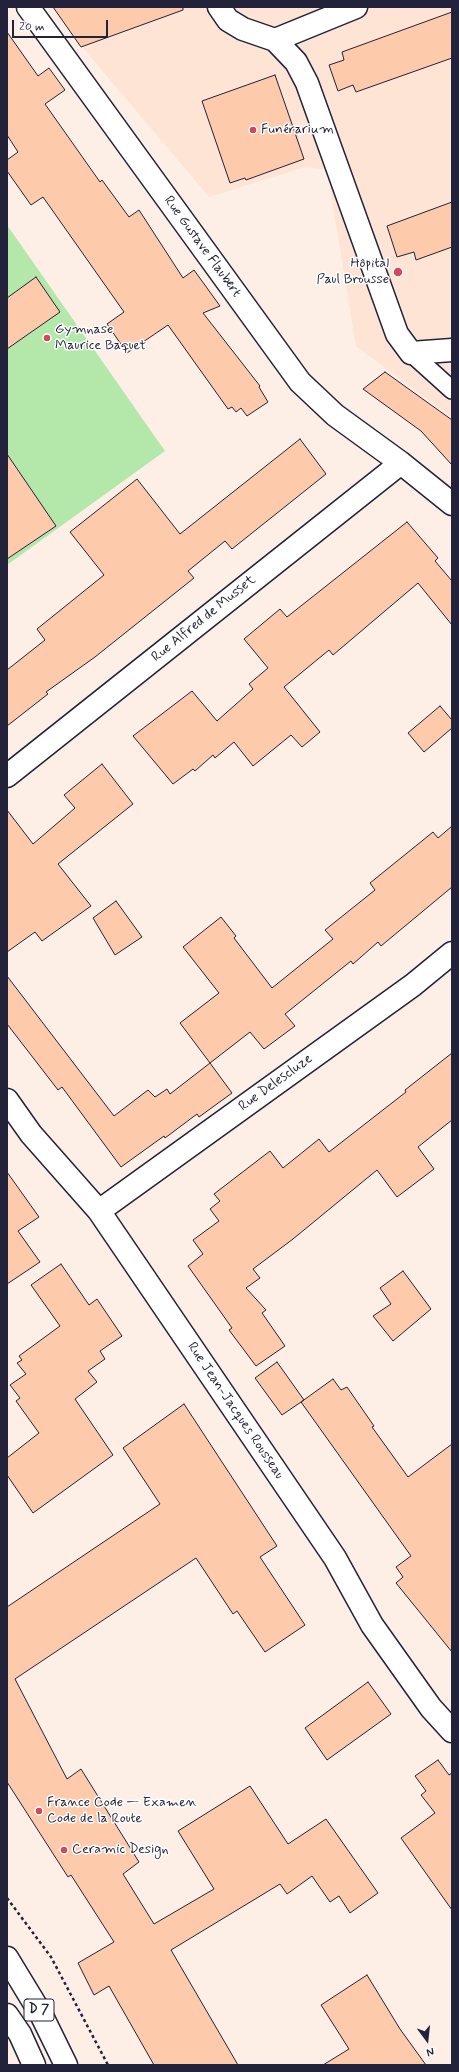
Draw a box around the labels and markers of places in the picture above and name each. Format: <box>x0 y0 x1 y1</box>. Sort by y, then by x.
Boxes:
place label: Funérarium <box>261 122 334 138</box>
marker: Funérarium <box>248 125 258 135</box>
place label: Hôpital Paul Brousse <box>316 256 389 288</box>
marker: Hôpital Paul Brousse <box>392 266 404 278</box>
place label: Gymnase Maurice Baquet <box>55 322 146 354</box>
marker: Gymnase Maurice Baquet <box>42 333 52 343</box>
place label: France Code — Examen Code de la Route <box>47 1795 197 1828</box>
marker: France Code — Examen Code de la Route <box>34 1806 44 1816</box>
place label: Ceramic Design <box>72 1842 169 1858</box>
marker: Ceramic Design <box>59 1845 69 1855</box>

